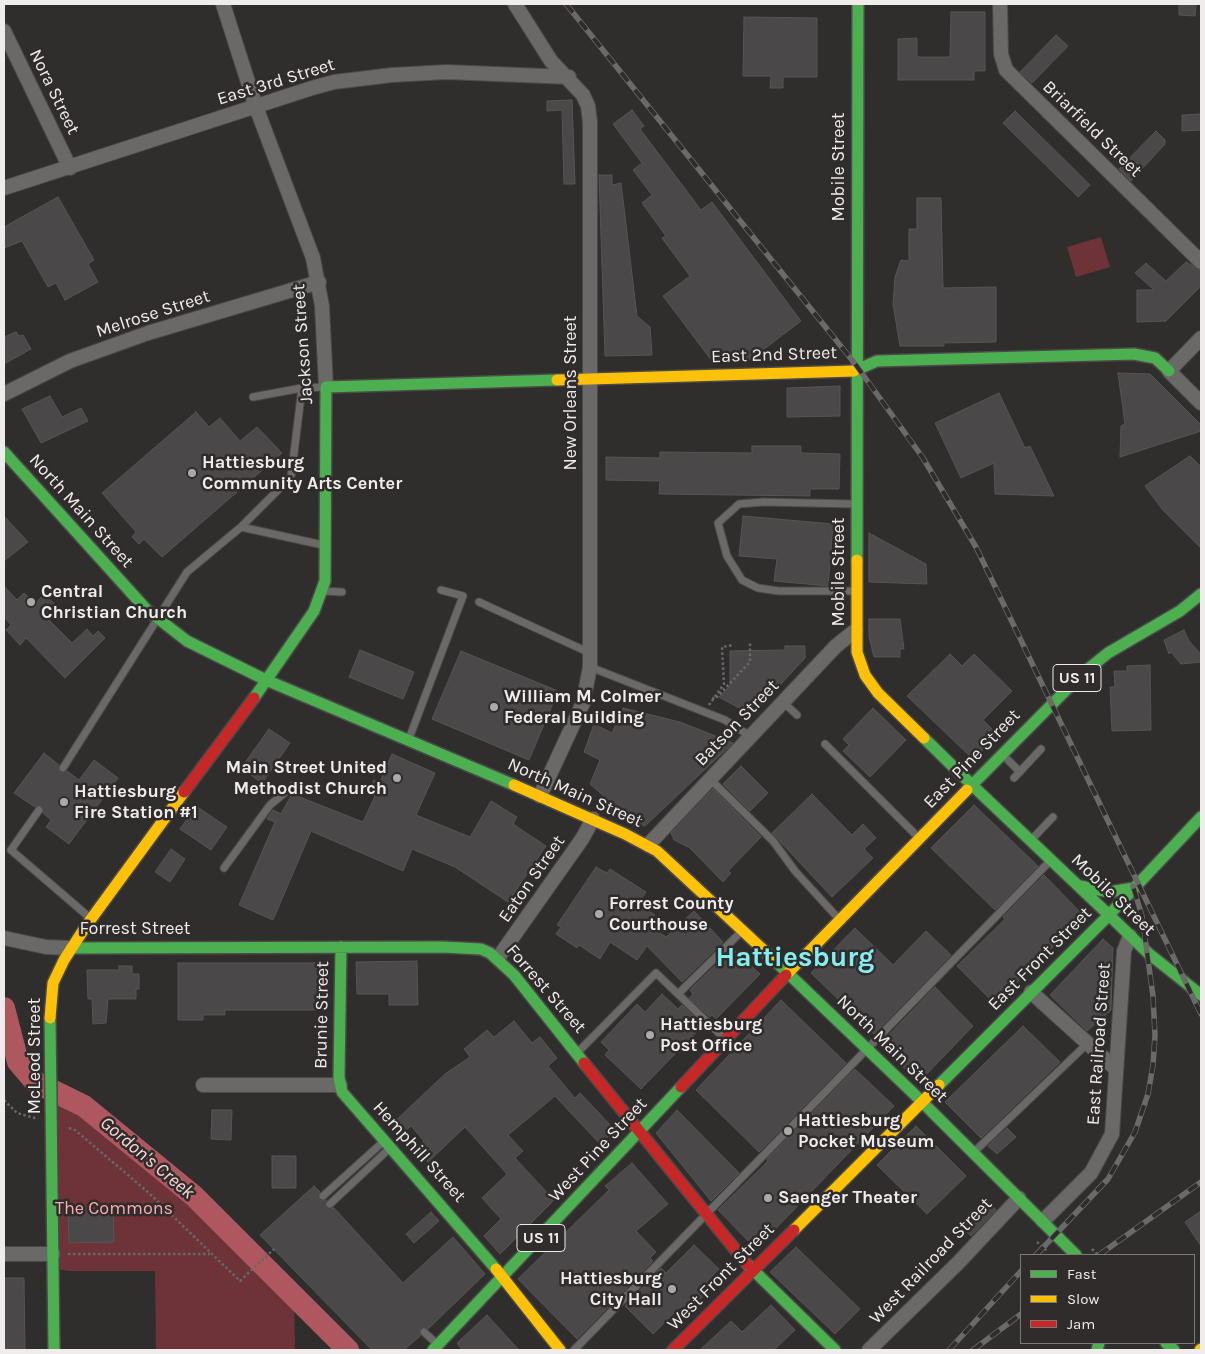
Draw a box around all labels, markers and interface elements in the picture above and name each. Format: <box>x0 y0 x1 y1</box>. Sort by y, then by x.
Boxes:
street label: Nora Street <box>24 46 84 138</box>
street label: East 3rd Street <box>215 54 337 110</box>
street label: Briarfield Street <box>1038 76 1146 182</box>
street label: Mobile Street <box>828 112 850 222</box>
street label: Jackson Street <box>288 283 318 405</box>
street label: Melrose Street <box>93 285 213 343</box>
street label: New Orleans Street <box>560 315 582 471</box>
street label: East 2nd Street <box>711 342 837 368</box>
street label: North Main Street <box>24 450 138 572</box>
place label: Hattiesburg Community Arts Center <box>202 452 402 494</box>
marker: Hattiesburg Community Arts Center <box>186 467 198 479</box>
street label: Mobile Street <box>828 517 850 627</box>
place label: Central Christian Church <box>41 581 187 624</box>
marker: Central Christian Church <box>25 596 37 608</box>
road number: US 11 <box>1053 664 1101 691</box>
street label: Batson Street <box>690 675 784 771</box>
place label: William M. Colmer Federal Building <box>504 686 661 729</box>
marker: William M. Colmer Federal Building <box>488 701 500 713</box>
street label: East Pine Street <box>919 705 1025 813</box>
street label: North Main Street <box>504 754 646 832</box>
place label: Main Street United Methodist Church <box>225 757 387 800</box>
marker: Main Street United Methodist Church <box>391 772 403 784</box>
place label: Hattiesburg Fire Station #1 <box>74 781 198 824</box>
marker: Hattiesburg Fire Station #1 <box>58 796 70 808</box>
street label: Eaton Street <box>494 831 570 927</box>
street label: Mobile Street <box>1066 849 1160 941</box>
place label: Forrest County Courthouse <box>609 893 734 936</box>
street label: East Front Street <box>984 903 1096 1015</box>
marker: Forrest County Courthouse <box>593 908 605 920</box>
street label: Forrest Street <box>80 918 190 940</box>
street label: Forrest Street <box>501 940 591 1038</box>
district label: Hattiesburg <box>716 941 874 975</box>
street label: Brunie Street <box>310 961 334 1069</box>
street label: East Railroad Street <box>1083 962 1115 1126</box>
street label: North Main Street <box>832 991 952 1107</box>
street label: McLeod Street <box>24 998 46 1114</box>
place label: Hattiesburg Post Office <box>660 1014 762 1056</box>
marker: Hattiesburg Post Office <box>644 1029 656 1041</box>
street label: West Pine Street <box>544 1093 652 1207</box>
street label: Hemphill Street <box>368 1097 470 1207</box>
place label: Hattiesburg Pocket Museum <box>798 1110 934 1152</box>
water label: Gordon's Creek <box>95 1112 199 1204</box>
marker: Hattiesburg Pocket Museum <box>782 1125 794 1137</box>
place label: Saenger Theater <box>778 1187 917 1209</box>
marker: Saenger Theater <box>762 1192 774 1204</box>
street label: West Railroad Street <box>865 1193 997 1329</box>
park label: The Commons <box>55 1198 173 1220</box>
street label: West Front Street <box>663 1219 779 1335</box>
road number: US 11 <box>517 1224 565 1252</box>
legend <box>1020 1254 1195 1344</box>
text: Fast <box>1067 1265 1096 1283</box>
place label: Hattiesburg City Hall <box>560 1268 662 1310</box>
marker: Hattiesburg City Hall <box>666 1283 678 1295</box>
text: Slow <box>1067 1290 1099 1308</box>
text: Jam <box>1067 1315 1095 1333</box>

